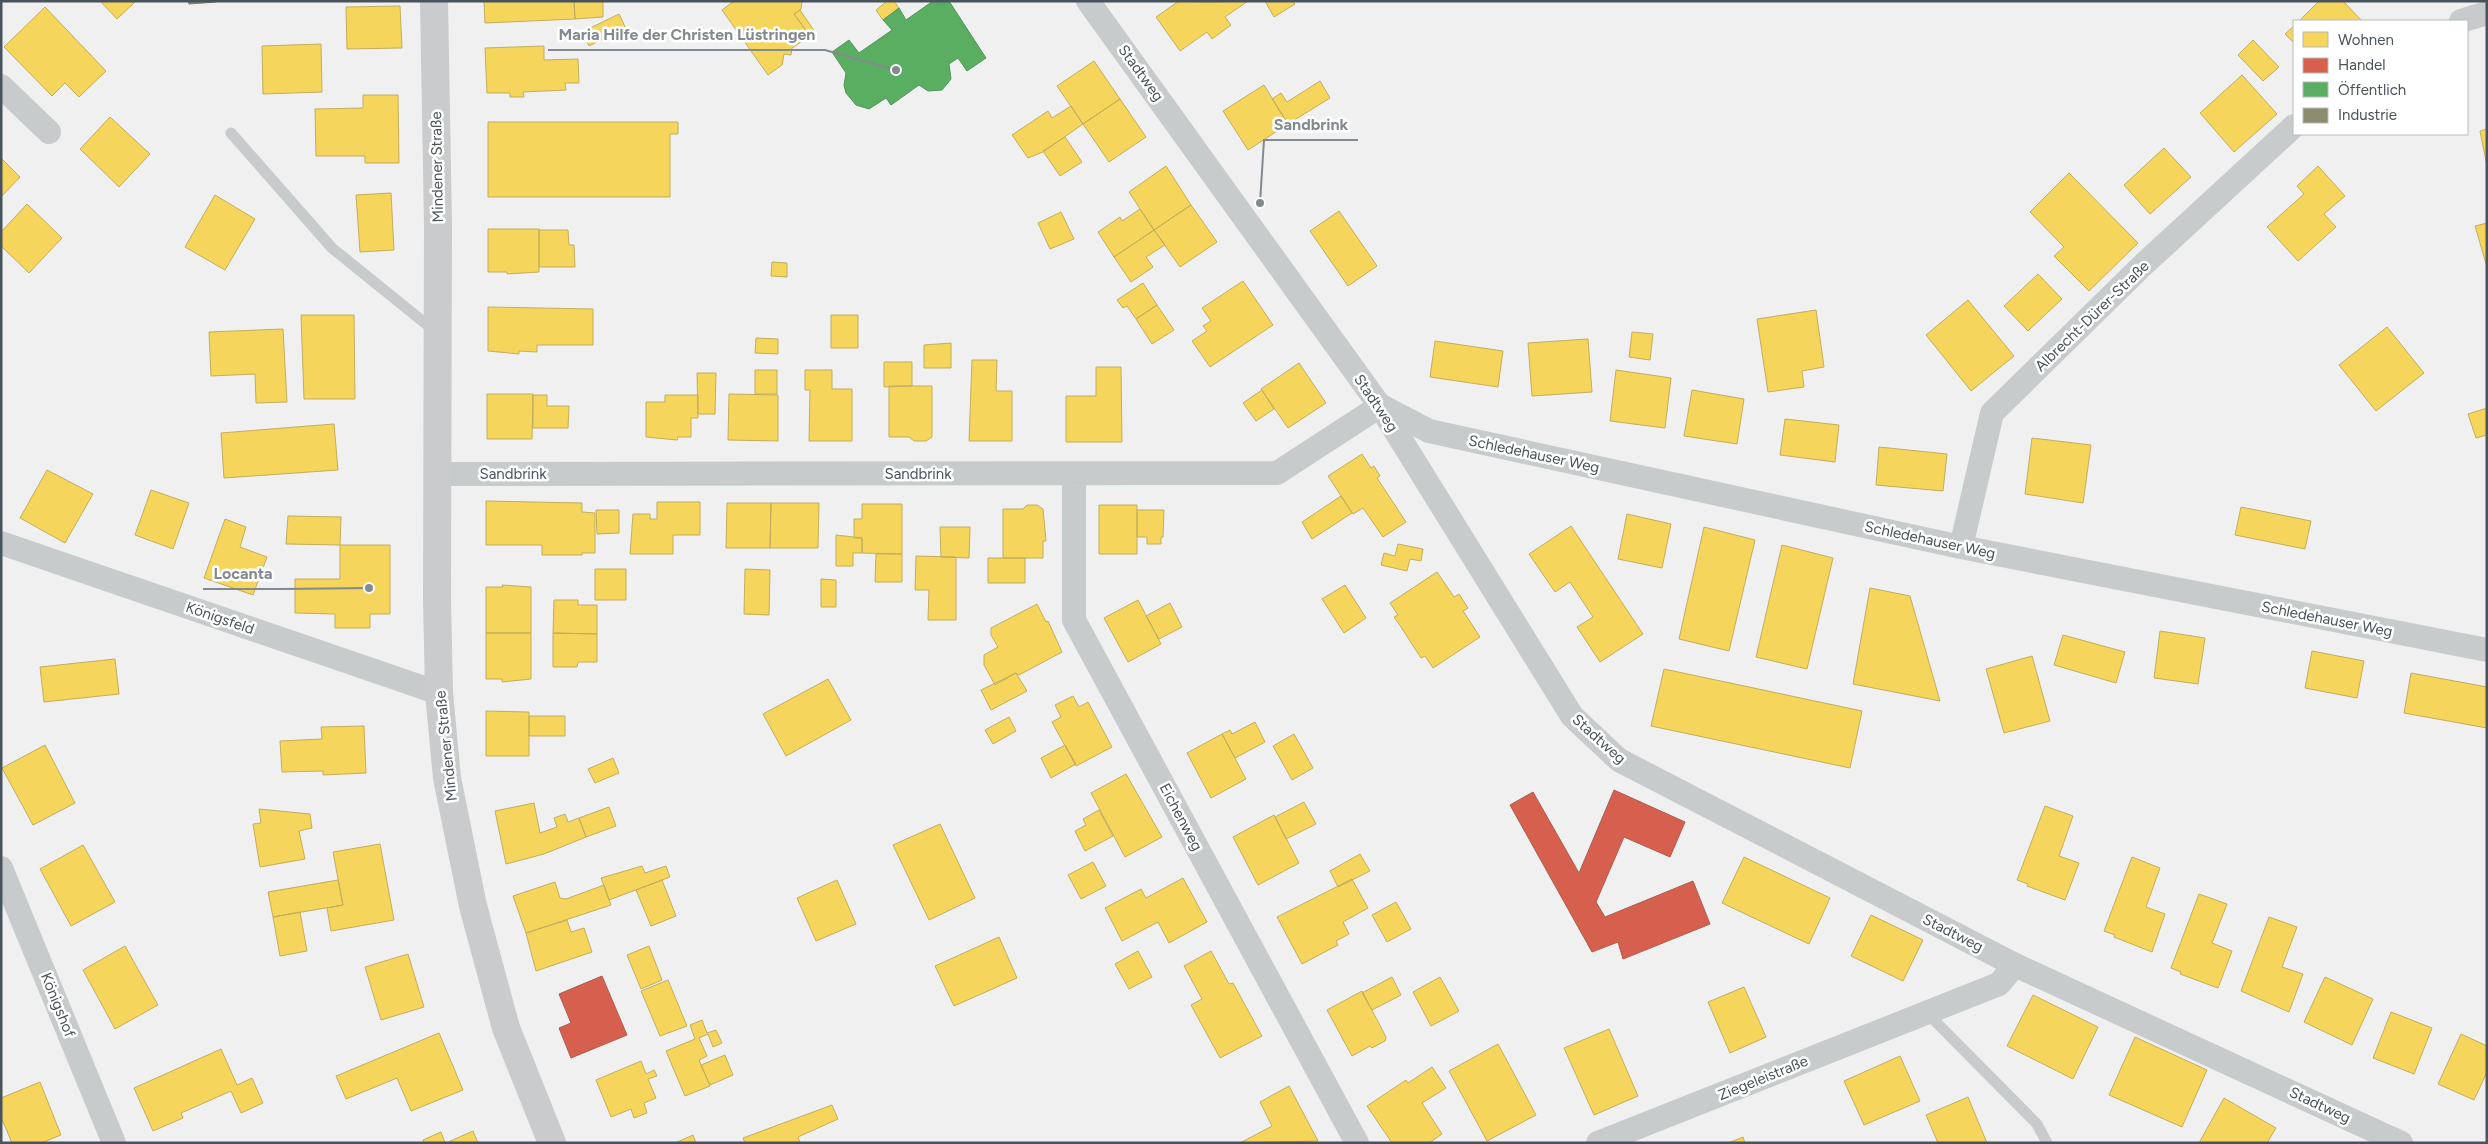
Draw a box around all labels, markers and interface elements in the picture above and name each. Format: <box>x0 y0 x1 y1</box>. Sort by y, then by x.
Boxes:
callout: Maria Hilfe der Christen Lüstringen <box>548 19 825 50</box>
legend <box>2293 20 2468 135</box>
text: Maria Hilfe der Christen Lüstringen <box>559 25 815 44</box>
text: Wohnen <box>2338 31 2394 49</box>
street label: Stadtweg <box>1114 41 1168 105</box>
text: Handel <box>2338 56 2386 74</box>
text: Öffentlich <box>2338 81 2406 99</box>
text: Industrie <box>2338 106 2397 124</box>
callout: Sandbrink <box>1264 109 1358 140</box>
street label: Mindener Straße <box>427 111 447 223</box>
text: Sandbrink <box>1274 115 1349 134</box>
street label: Albrecht-Dürer-Straße <box>2031 257 2153 375</box>
street label: Stadtweg <box>1350 371 1402 435</box>
street label: Schledehauser Weg <box>1467 431 1601 477</box>
street label: Sandbrink <box>479 465 547 483</box>
street label: Sandbrink <box>884 465 952 483</box>
street label: Schledehauser Weg <box>1863 517 1997 563</box>
callout: Locanta <box>203 558 282 589</box>
text: Locanta <box>213 564 273 583</box>
street label: Schledehauser Weg <box>2260 597 2394 641</box>
street label: Königsfeld <box>183 598 257 638</box>
street label: Mindener Straße <box>431 690 461 802</box>
street label: Stadtweg <box>1569 710 1629 768</box>
street label: Eichenweg <box>1156 780 1206 854</box>
street label: Stadtweg <box>1920 910 1986 956</box>
street label: Königshof <box>37 970 79 1040</box>
street label: Ziegeleistraße <box>1715 1052 1811 1104</box>
street label: Stadtweg <box>2286 1083 2354 1127</box>

